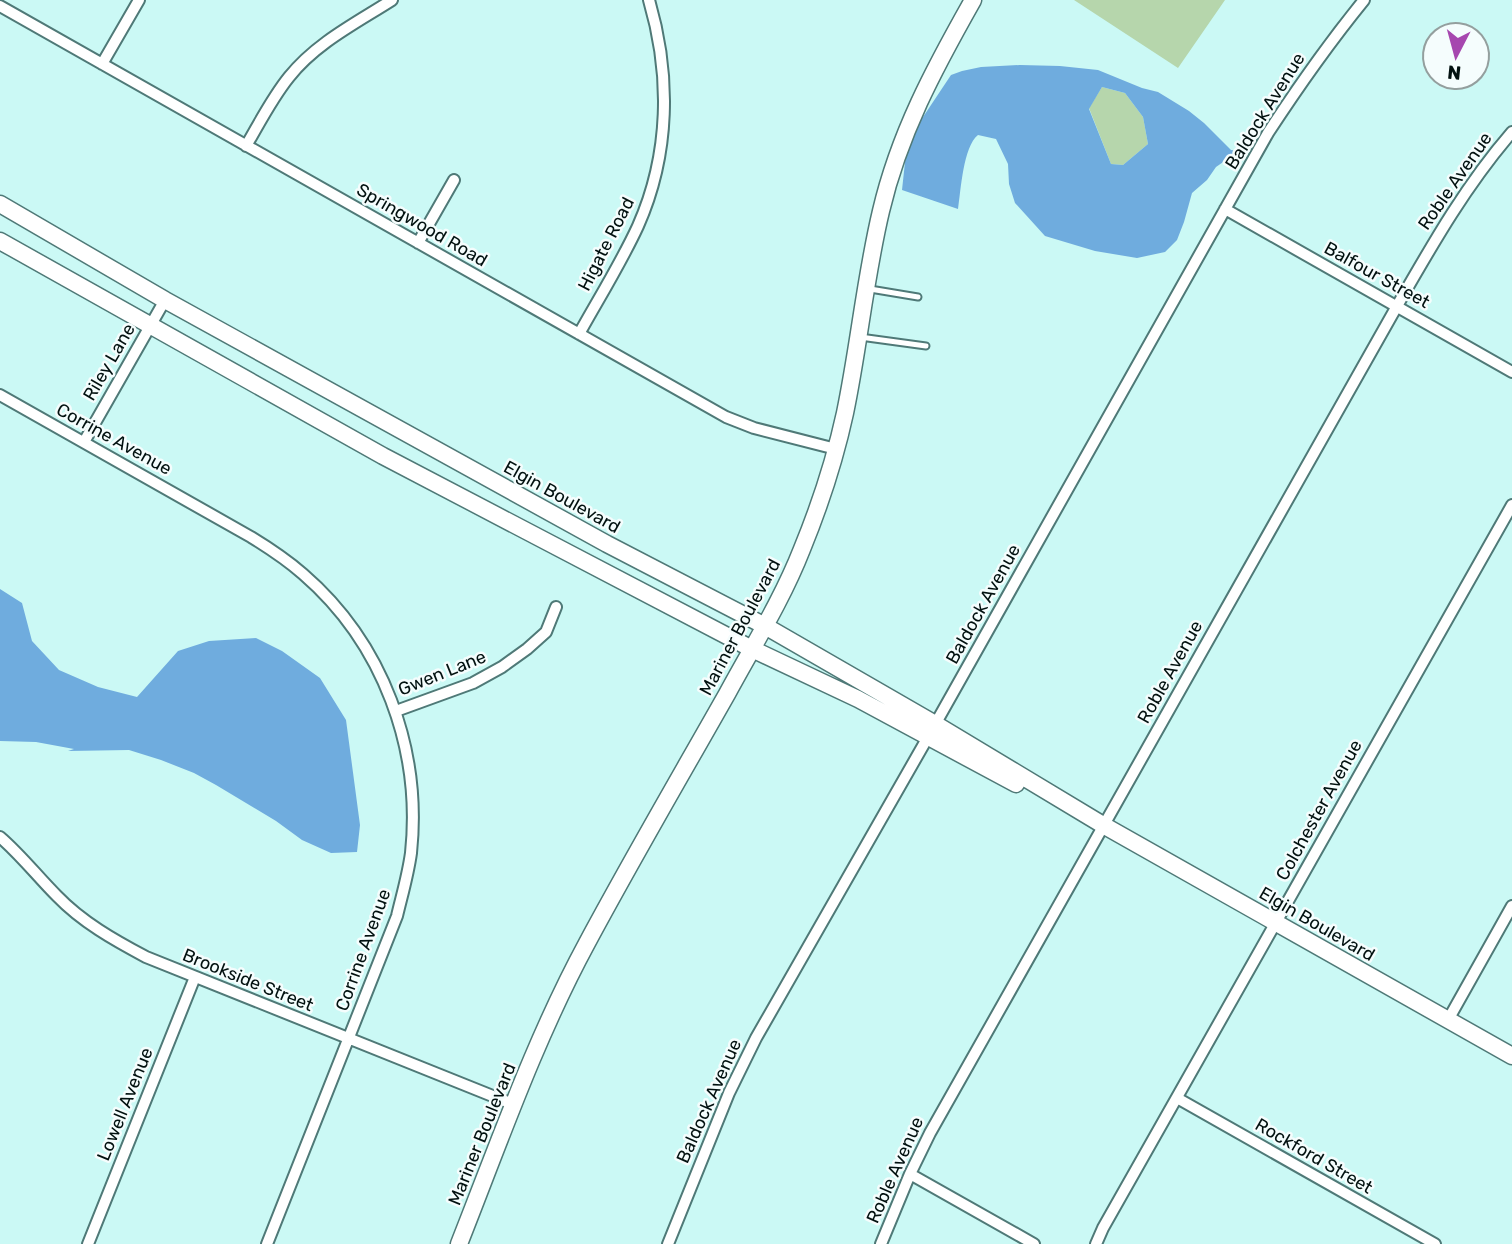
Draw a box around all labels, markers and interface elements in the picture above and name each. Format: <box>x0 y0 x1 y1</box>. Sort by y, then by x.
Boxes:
north arrow <box>1421 21 1491 91</box>
street label: Baldock Avenue <box>1220 49 1310 173</box>
text: N <box>1446 60 1462 85</box>
street label: Roble Avenue <box>1413 128 1497 234</box>
street label: Springwood Road <box>353 179 491 271</box>
street label: Higate Road <box>573 194 639 294</box>
street label: Balfour Street <box>1320 237 1434 313</box>
street label: Riley Lane <box>78 320 140 404</box>
street label: Corrine Avenue <box>53 398 175 480</box>
street label: Elgin Boulevard <box>500 456 624 538</box>
street label: Baldock Avenue <box>941 540 1025 668</box>
street label: Mariner Boulevard <box>695 555 785 699</box>
street label: Roble Avenue <box>1133 617 1207 727</box>
street label: Gwen Lane <box>395 645 489 701</box>
street label: Colchester Avenue <box>1271 736 1367 884</box>
street label: Elgin Boulevard <box>1255 882 1379 966</box>
street label: Corrine Avenue <box>331 886 395 1014</box>
street label: Brookside Street <box>179 944 317 1016</box>
street label: Baldock Avenue <box>672 1036 746 1166</box>
street label: Lowell Avenue <box>92 1044 158 1164</box>
street label: Mariner Boulevard <box>443 1060 521 1208</box>
street label: Roble Avenue <box>862 1113 928 1227</box>
street label: Rockford Street <box>1251 1113 1377 1199</box>

